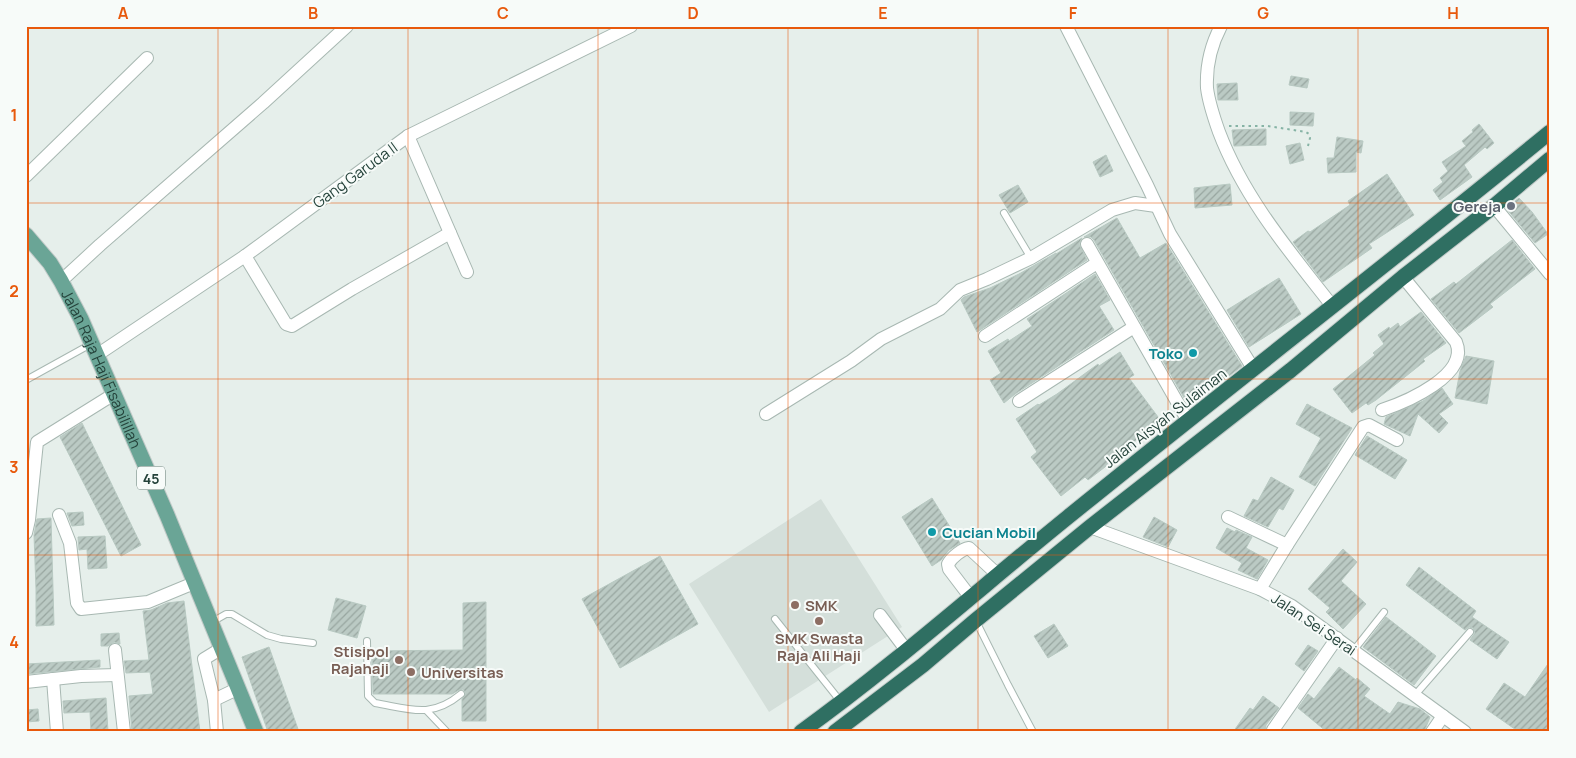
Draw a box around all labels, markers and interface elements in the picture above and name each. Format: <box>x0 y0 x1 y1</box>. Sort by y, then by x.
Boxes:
text: A <box>118 2 129 24</box>
text: B <box>308 2 318 24</box>
text: C <box>497 2 509 24</box>
text: D <box>687 2 699 24</box>
text: E <box>878 2 888 24</box>
text: F <box>1069 2 1078 24</box>
text: G <box>1257 2 1269 24</box>
text: H <box>1447 2 1459 24</box>
text: 1 <box>10 104 18 126</box>
street label: Gang Garuda II <box>308 137 402 213</box>
place label: Gereja <box>1453 196 1501 217</box>
marker: Gereja <box>1505 200 1517 212</box>
text: 2 <box>9 280 19 302</box>
street label: Jalan Raja Haji Fisabilillah <box>57 286 147 452</box>
place label: Toko <box>1149 343 1183 364</box>
marker: Toko <box>1187 347 1199 359</box>
street label: Jalan Aisyah Sulaiman <box>1099 363 1231 473</box>
text: 3 <box>9 456 19 478</box>
road number: 45 <box>137 466 165 489</box>
place label: Cucian Mobil <box>942 522 1036 543</box>
marker: Cucian Mobil <box>926 526 938 538</box>
street label: Jalan Sei Serai <box>1267 588 1361 660</box>
place label: SMK <box>805 595 838 616</box>
marker: SMK <box>789 599 801 611</box>
marker: SMK Swasta Raja Ali Haji <box>813 615 825 627</box>
place label: SMK Swasta Raja Ali Haji <box>775 628 863 666</box>
text: 4 <box>9 631 19 653</box>
place label: Stisipol Rajahaji <box>331 641 389 679</box>
marker: Stisipol Rajahaji <box>393 654 405 666</box>
place label: Universitas <box>421 662 504 683</box>
marker: Universitas <box>405 666 417 678</box>

